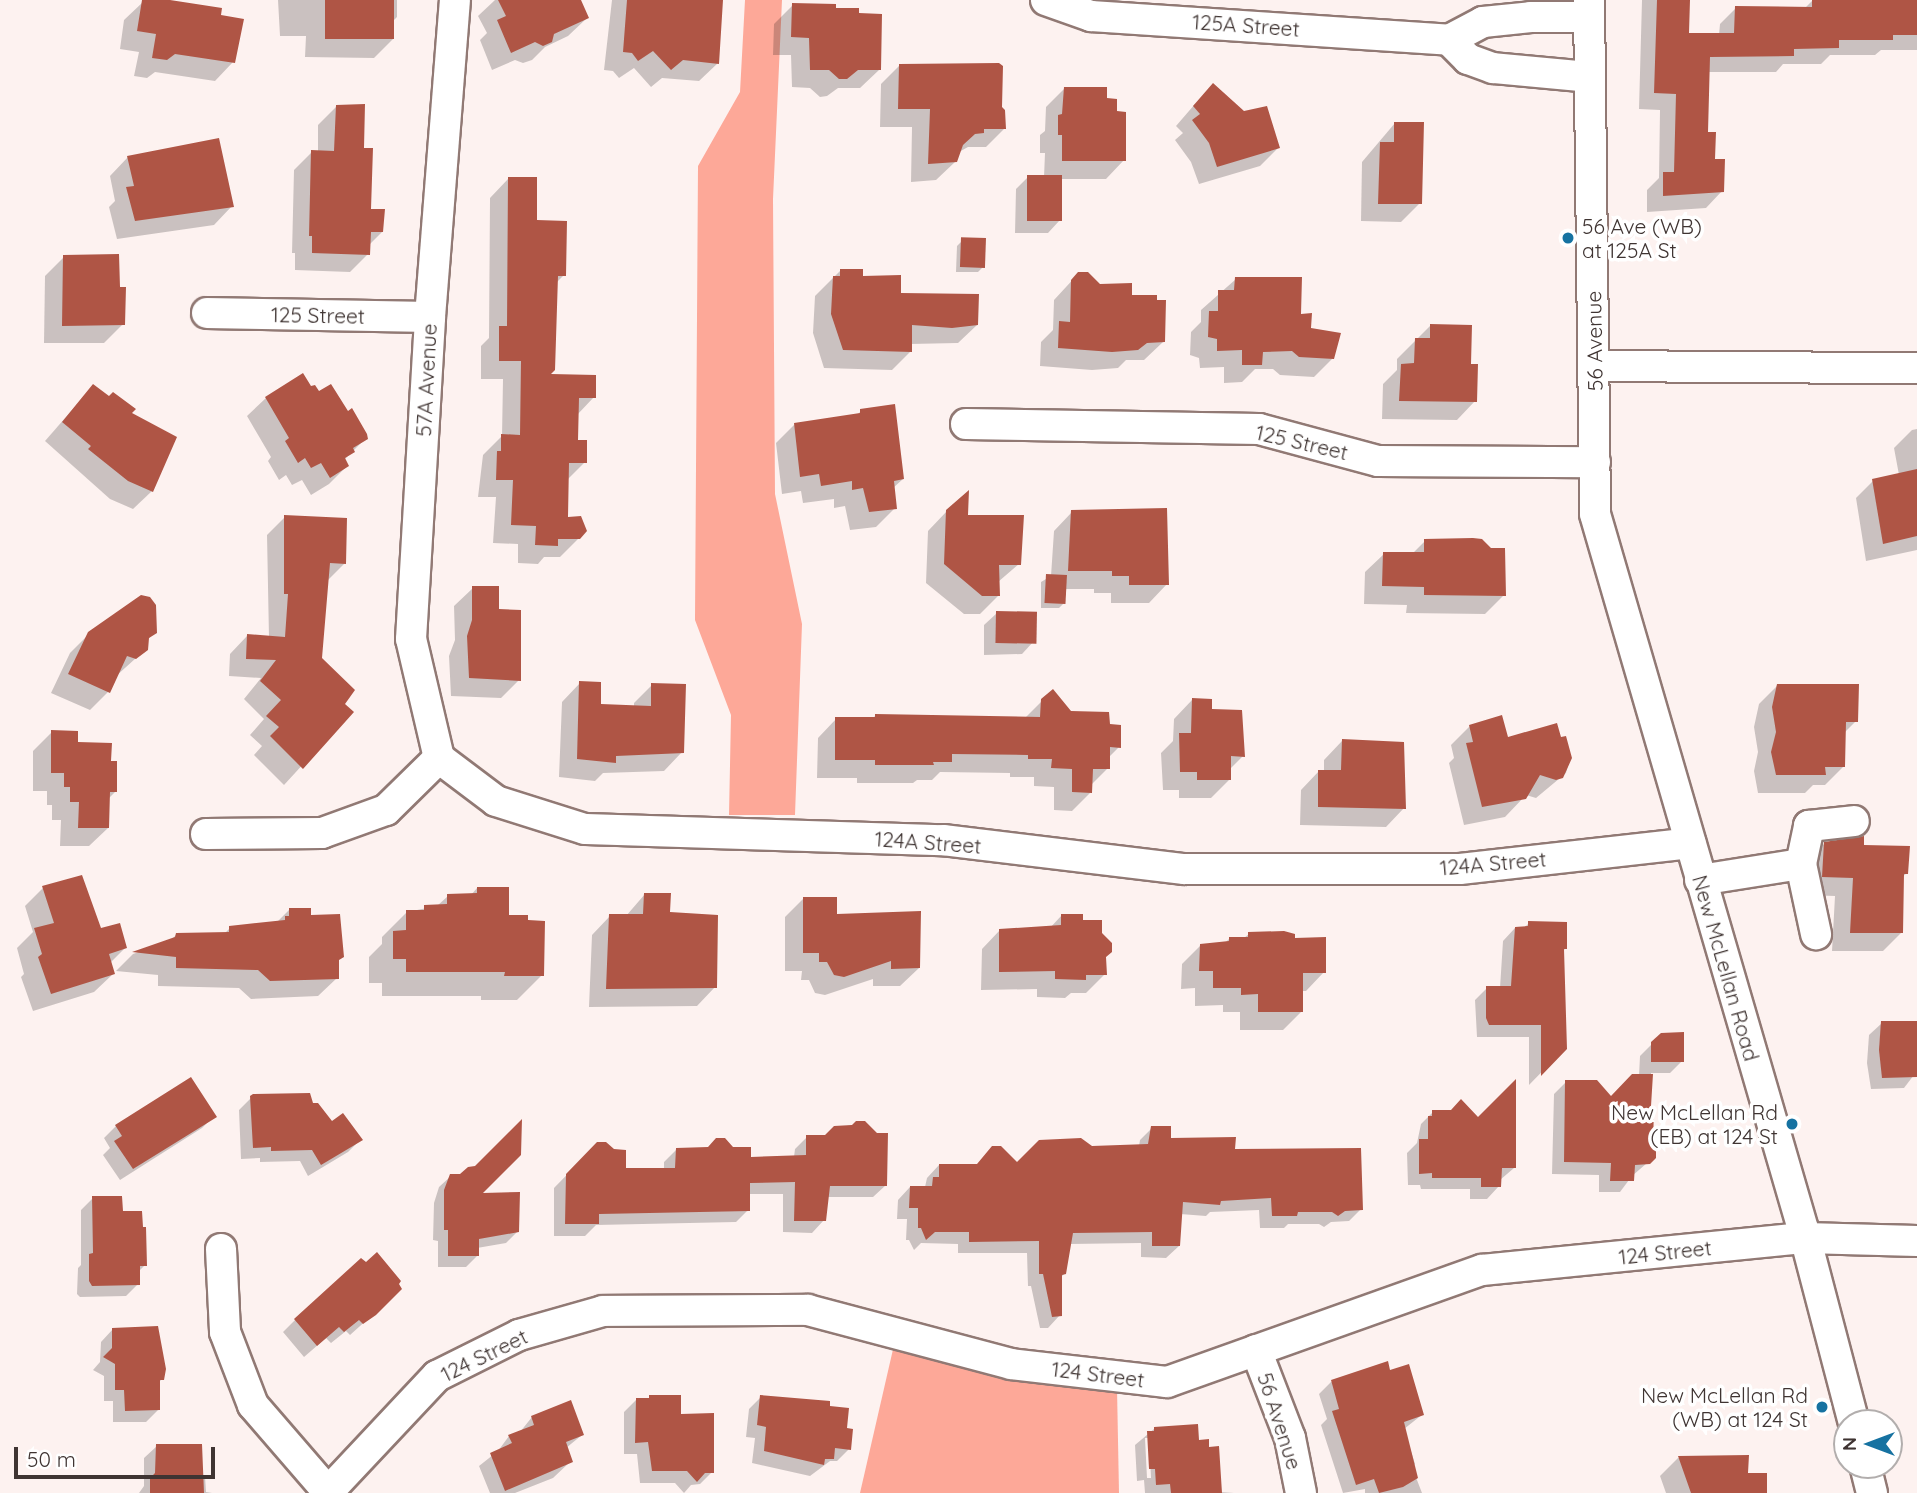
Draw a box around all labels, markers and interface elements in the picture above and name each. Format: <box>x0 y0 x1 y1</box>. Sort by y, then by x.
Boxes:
street label: 125A Street <box>1191 9 1301 41</box>
place label: 56 Ave (WB) at 125A St <box>1582 213 1702 263</box>
marker: 56 Ave (WB) at 125A St <box>1560 230 1576 246</box>
street label: 56 Avenue <box>1581 291 1607 391</box>
street label: 125 Street <box>271 302 365 328</box>
street label: 57A Avenue <box>410 323 442 437</box>
street label: 125 Street <box>1253 419 1351 465</box>
street label: 124A Street <box>874 826 982 858</box>
street label: 124A Street <box>1439 846 1547 880</box>
street label: New McLellan Road <box>1687 872 1765 1064</box>
place label: New McLellan Rd (EB) at 124 St <box>1611 1099 1778 1149</box>
marker: New McLellan Rd (EB) at 124 St <box>1784 1116 1800 1132</box>
street label: 124 Street <box>1617 1235 1713 1269</box>
street label: 124 Street <box>437 1323 531 1387</box>
street label: 124 Street <box>1050 1356 1146 1392</box>
street label: 56 Avenue <box>1253 1369 1307 1473</box>
place label: New McLellan Rd (WB) at 124 St <box>1641 1382 1808 1432</box>
marker: New McLellan Rd (WB) at 124 St <box>1814 1399 1830 1415</box>
north arrow <box>1833 1409 1903 1479</box>
scale bar <box>18 1434 219 1478</box>
text: N <box>1837 1437 1861 1451</box>
text: 50 m <box>27 1446 76 1472</box>

